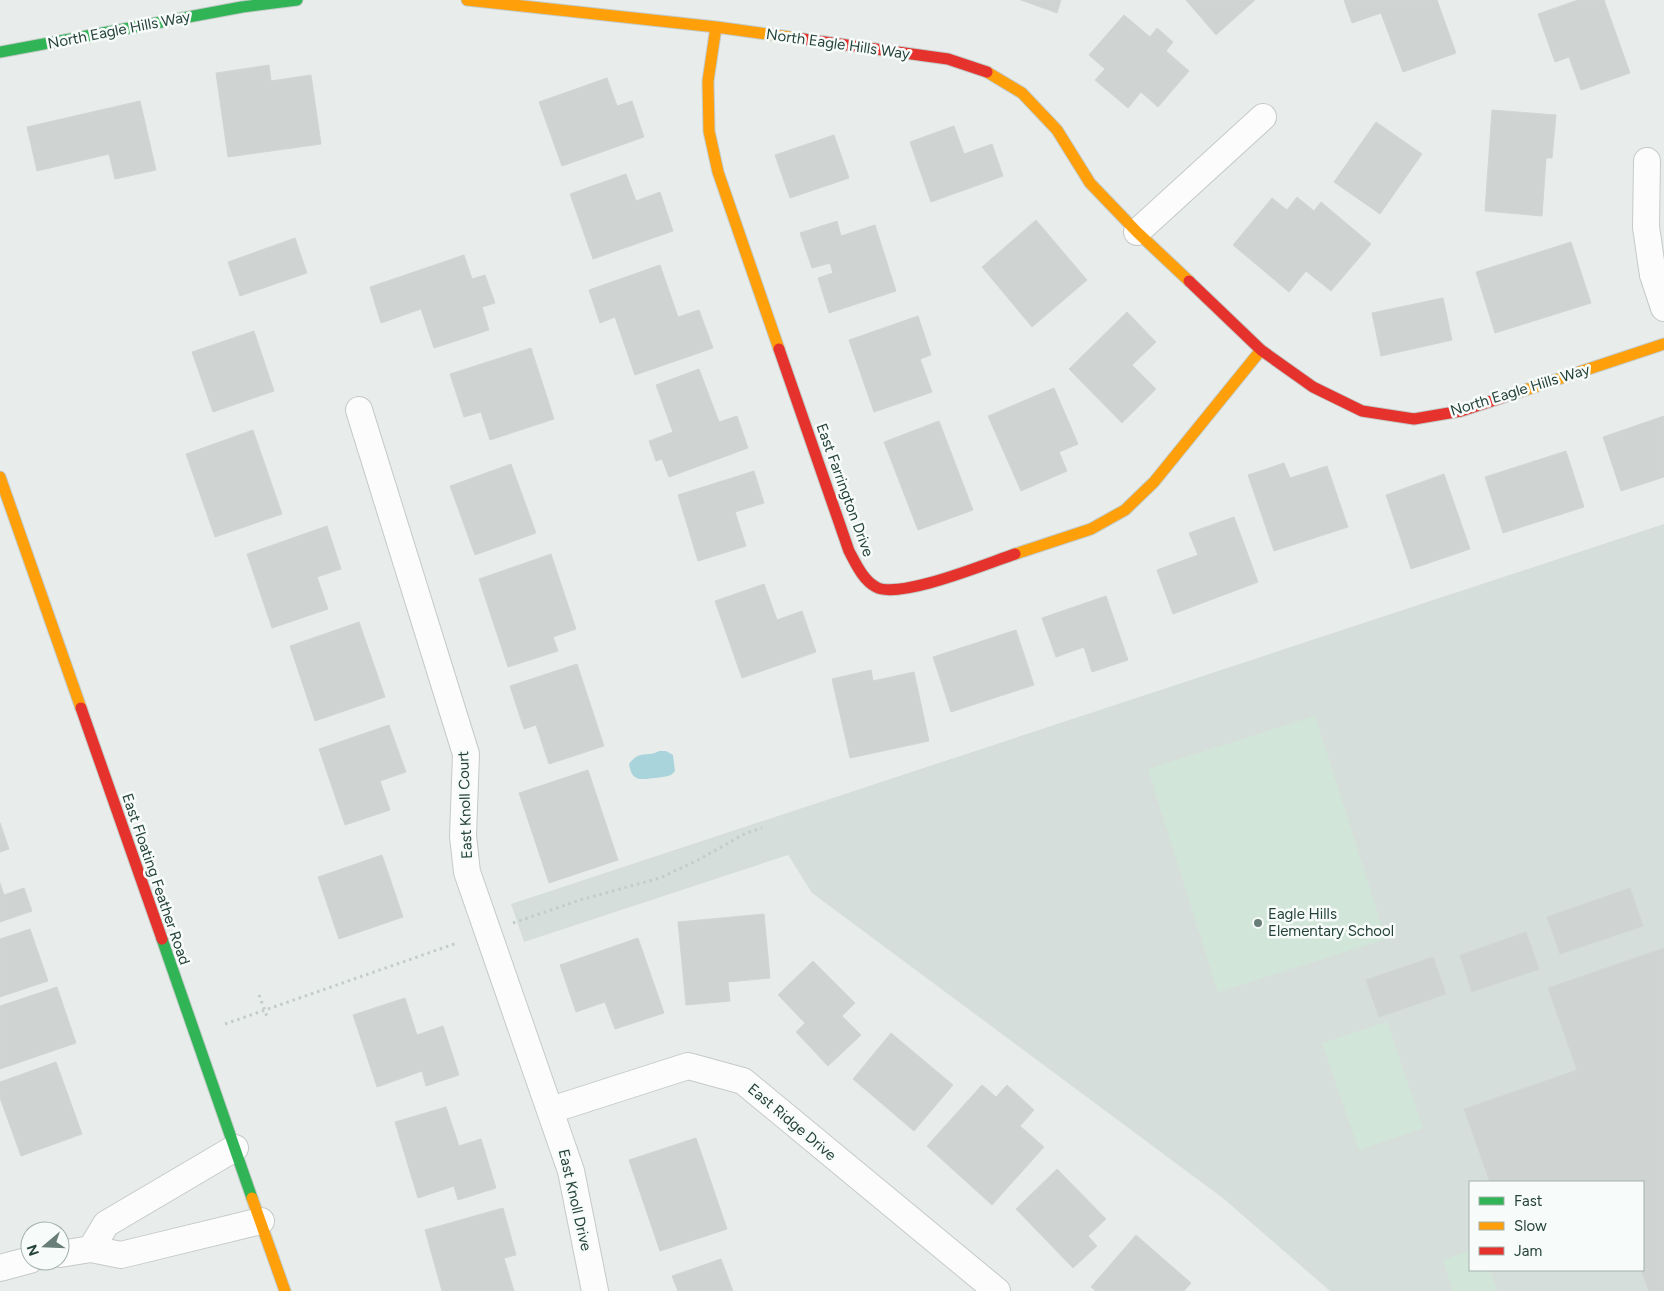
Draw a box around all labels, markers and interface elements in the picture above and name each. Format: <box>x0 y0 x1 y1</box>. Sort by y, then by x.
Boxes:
street label: North Eagle Hills Way <box>46 7 192 53</box>
street label: North Eagle Hills Way <box>765 25 911 63</box>
street label: North Eagle Hills Way <box>1448 360 1592 420</box>
street label: East Farrington Drive <box>813 421 877 559</box>
street label: East Knoll Court <box>454 750 476 859</box>
street label: East Floating Feather Road <box>118 791 194 967</box>
place label: Eagle Hills Elementary School <box>1268 905 1394 940</box>
marker: Eagle Hills Elementary School <box>1252 917 1264 929</box>
street label: East Ridge Drive <box>744 1080 840 1164</box>
street label: East Knoll Drive <box>555 1147 595 1253</box>
legend <box>1469 1181 1644 1271</box>
text: Fast <box>1514 1192 1543 1210</box>
text: Slow <box>1514 1217 1547 1235</box>
north arrow <box>20 1221 70 1271</box>
text: N <box>23 1242 43 1258</box>
text: Jam <box>1514 1242 1542 1260</box>

